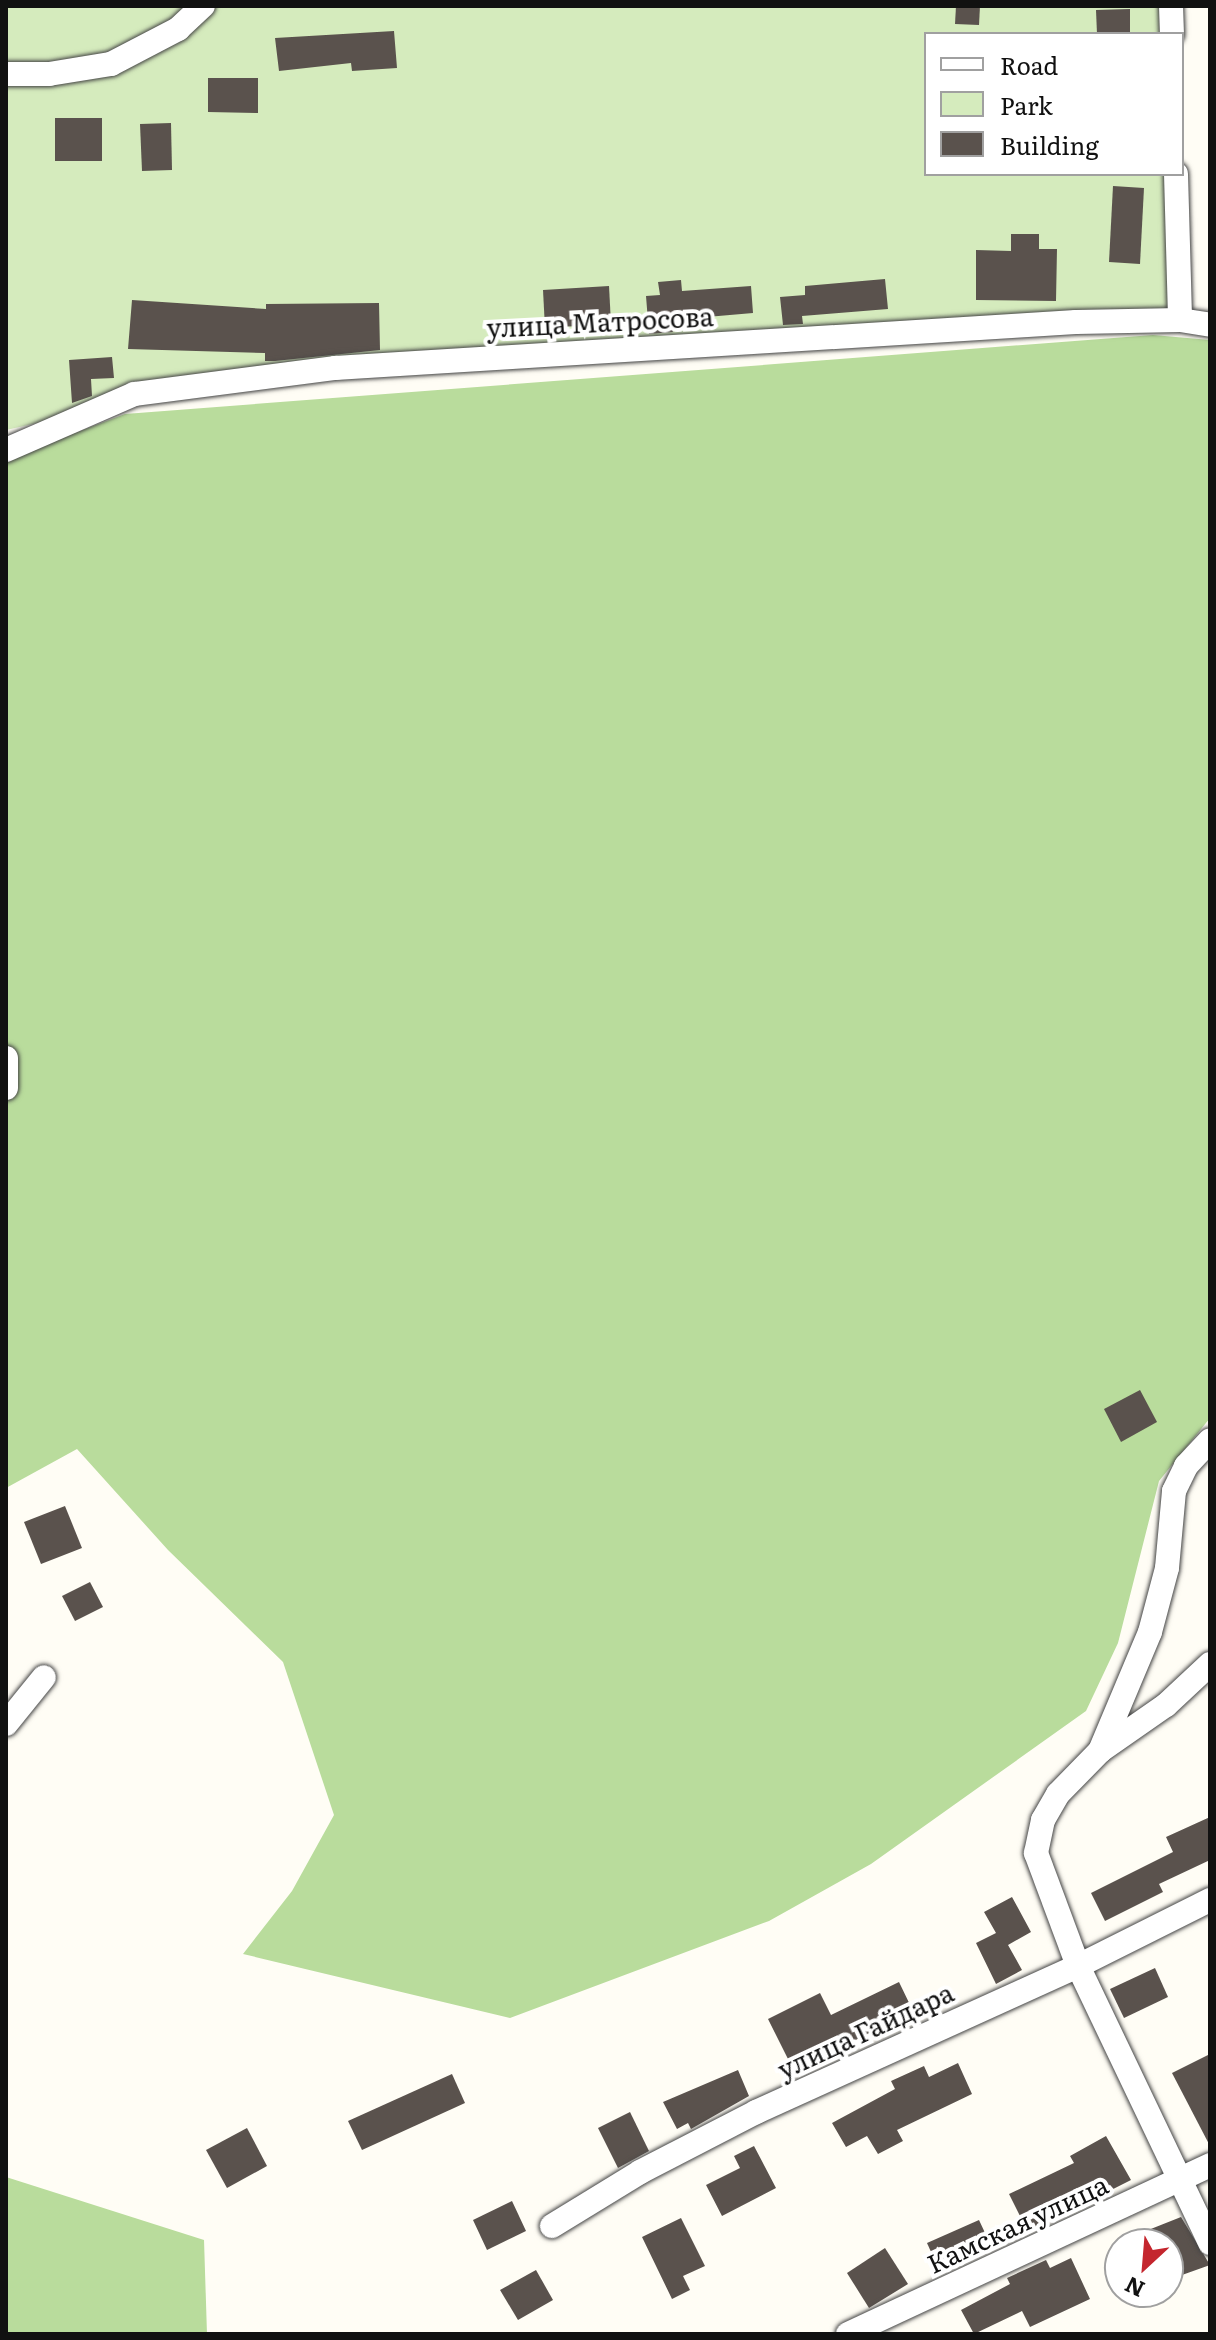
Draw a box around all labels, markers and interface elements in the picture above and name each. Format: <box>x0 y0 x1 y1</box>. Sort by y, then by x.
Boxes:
legend <box>924 32 1184 176</box>
text: Road <box>1000 47 1058 82</box>
text: Park <box>1000 87 1053 122</box>
text: Building <box>1000 127 1099 162</box>
street label: улица Матросова <box>486 299 714 343</box>
street label: улица Гайдара <box>772 1976 958 2084</box>
street label: Камская улица <box>922 2167 1112 2279</box>
north arrow <box>1104 2228 1184 2308</box>
text: N <box>1119 2269 1150 2307</box>

